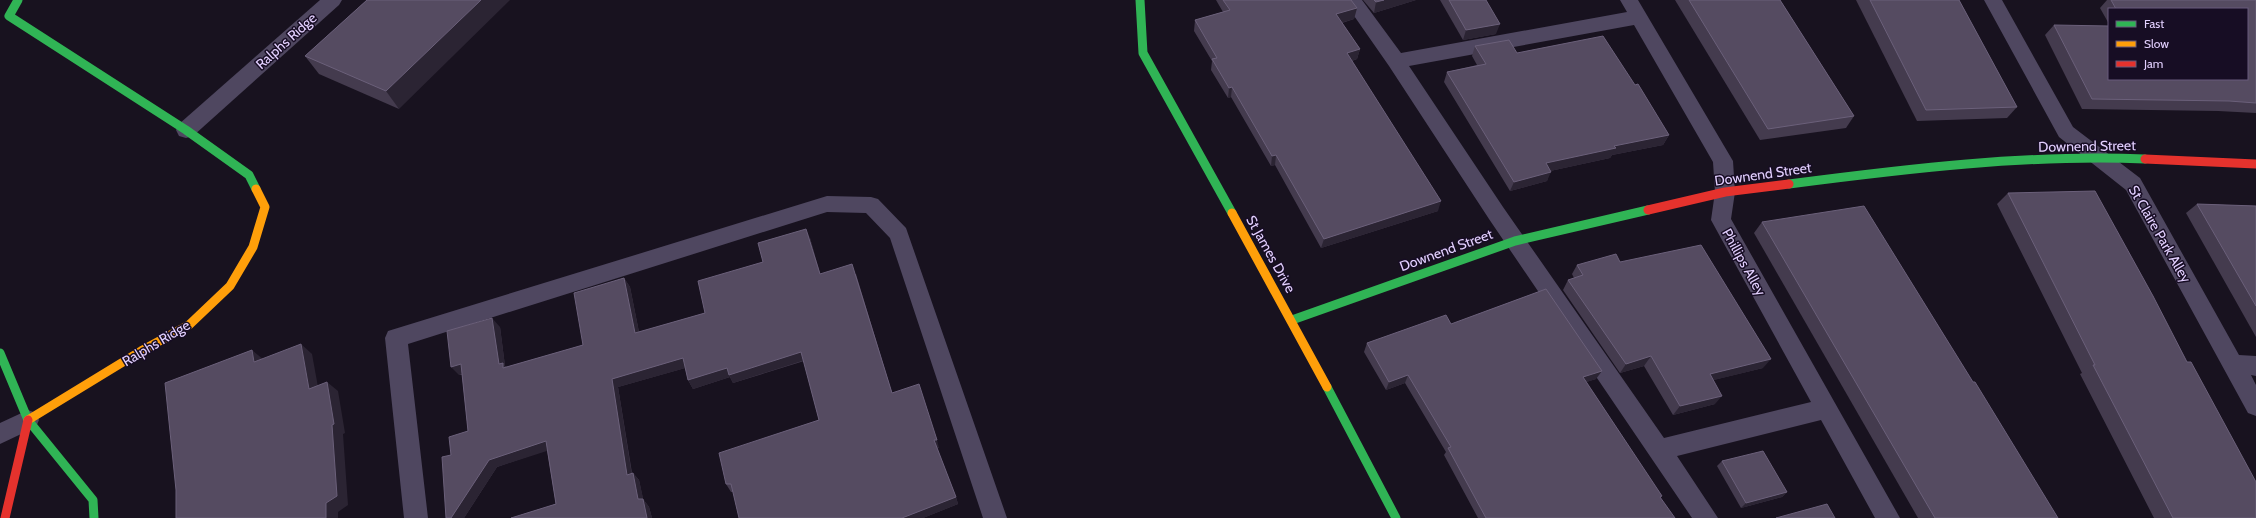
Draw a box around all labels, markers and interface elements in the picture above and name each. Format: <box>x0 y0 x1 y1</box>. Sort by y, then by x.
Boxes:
legend <box>2108 8 2248 80</box>
street label: Ralphs Ridge <box>252 9 320 73</box>
text: Fast <box>2144 16 2164 31</box>
text: Slow <box>2144 36 2169 51</box>
text: Jam <box>2143 56 2163 71</box>
street label: Downend Street <box>2038 136 2136 156</box>
street label: Downend Street <box>1713 158 1813 190</box>
street label: St Claire Park Alley <box>2125 182 2195 286</box>
street label: St James Drive <box>1242 212 1300 296</box>
street label: Downend Street <box>1397 225 1495 275</box>
street label: Phillips Alley <box>1718 225 1770 299</box>
street label: Ralphs Ridge <box>119 316 193 370</box>

